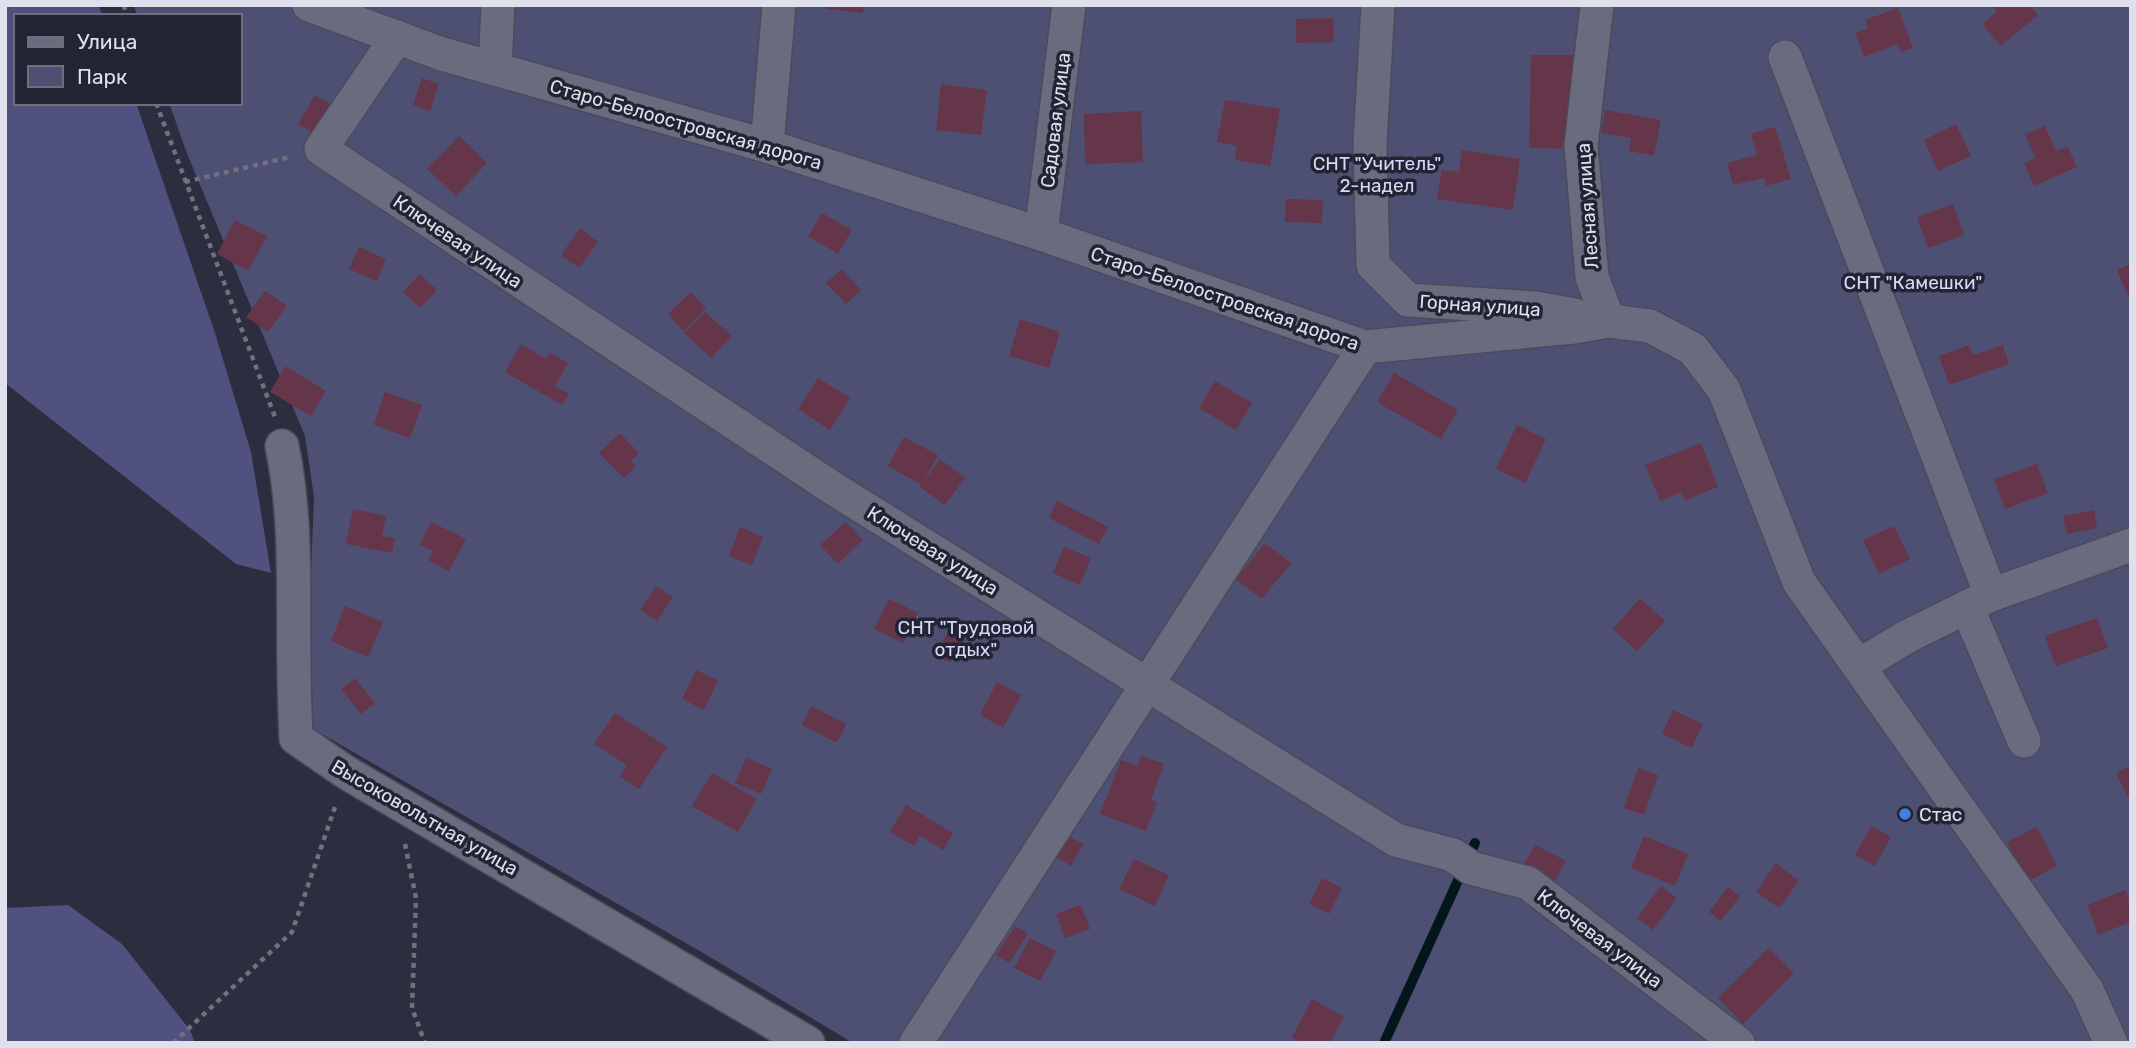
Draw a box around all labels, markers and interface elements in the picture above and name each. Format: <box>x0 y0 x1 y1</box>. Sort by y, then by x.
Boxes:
legend <box>14 14 242 105</box>
text: Улица <box>77 29 137 54</box>
street label: Садовая улица <box>1036 51 1075 189</box>
text: Парк <box>77 64 127 89</box>
street label: Старо-Белоостровская дорога <box>547 75 825 174</box>
street label: Лесная улица <box>1572 142 1603 270</box>
park label: СНТ "Учитель" 2-надел <box>1313 152 1441 197</box>
street label: Ключевая улица <box>389 190 526 293</box>
street label: Старо-Белоостровская дорога <box>1088 242 1362 355</box>
park label: СНТ "Камешки" <box>1844 271 1982 294</box>
street label: Горная улица <box>1419 290 1541 321</box>
street label: Ключевая улица <box>863 501 1003 600</box>
park label: СНТ "Трудовой отдых" <box>898 616 1034 661</box>
street label: Высоковольтная улица <box>327 755 522 880</box>
place label: Стас <box>1919 803 1962 826</box>
marker: Стас <box>1897 806 1913 822</box>
street label: Ключевая улица <box>1533 884 1667 993</box>

